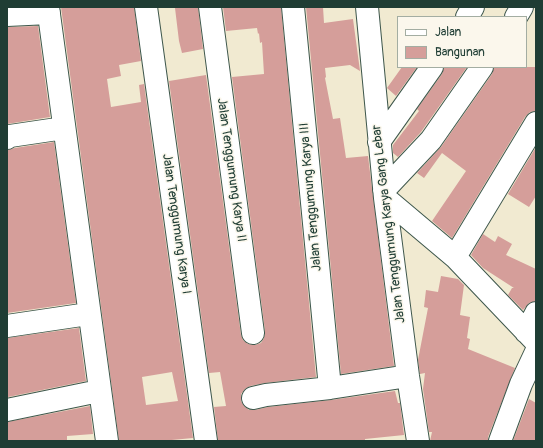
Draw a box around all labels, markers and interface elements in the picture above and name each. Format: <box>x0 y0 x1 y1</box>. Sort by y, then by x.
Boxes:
legend <box>397 16 527 68</box>
text: Jalan <box>435 25 461 40</box>
text: Bangunan <box>435 45 485 60</box>
street label: Jalan Tenggumung Karya II <box>213 97 249 243</box>
street label: Jalan Tenggumung Karya III <box>297 122 325 272</box>
street label: Jalan Tenggumung Karya Gang Lebar <box>369 124 409 324</box>
street label: Jalan Tenggumung Karya I <box>158 153 194 295</box>

